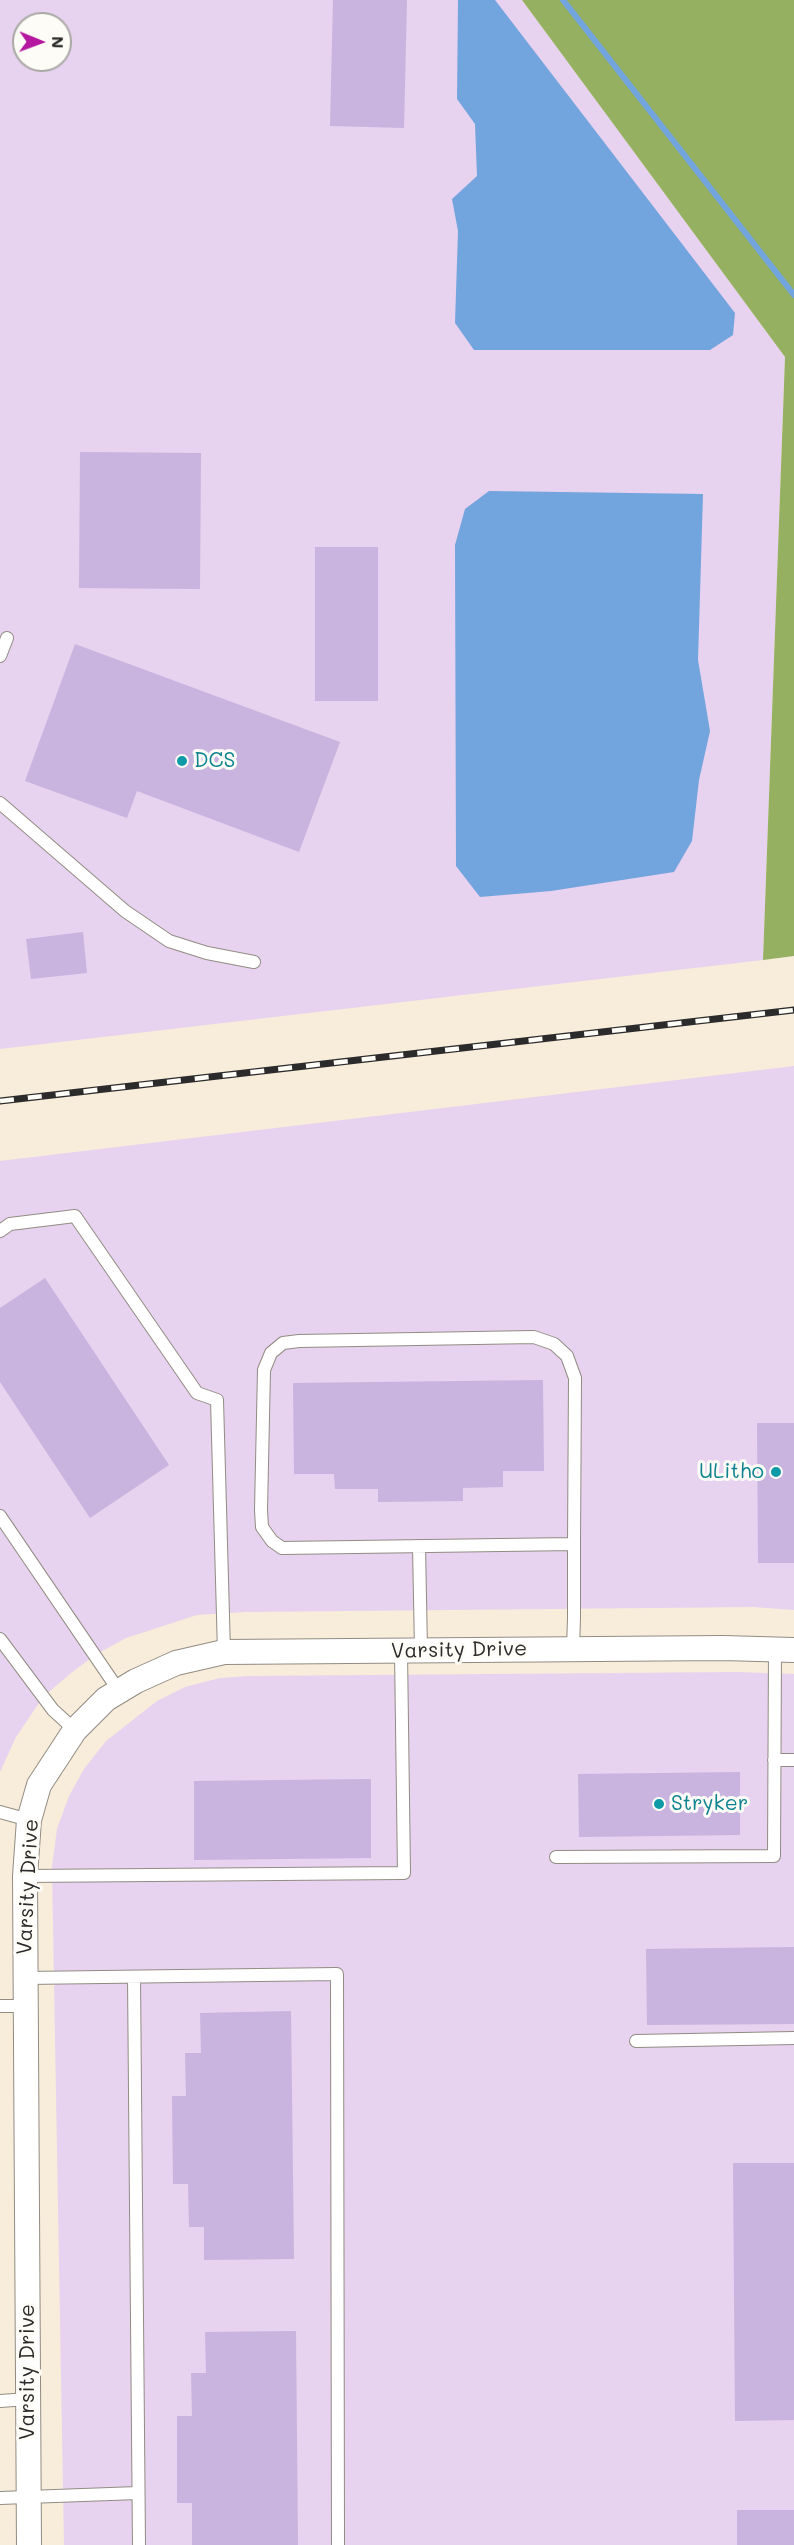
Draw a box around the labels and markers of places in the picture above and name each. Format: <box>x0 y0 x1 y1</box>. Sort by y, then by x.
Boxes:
place label: DCS <box>194 748 235 774</box>
marker: DCS <box>175 754 189 768</box>
place label: ULitho <box>699 1459 764 1485</box>
marker: ULitho <box>769 1465 783 1479</box>
place label: Stryker <box>671 1791 748 1817</box>
marker: Stryker <box>652 1797 666 1811</box>

